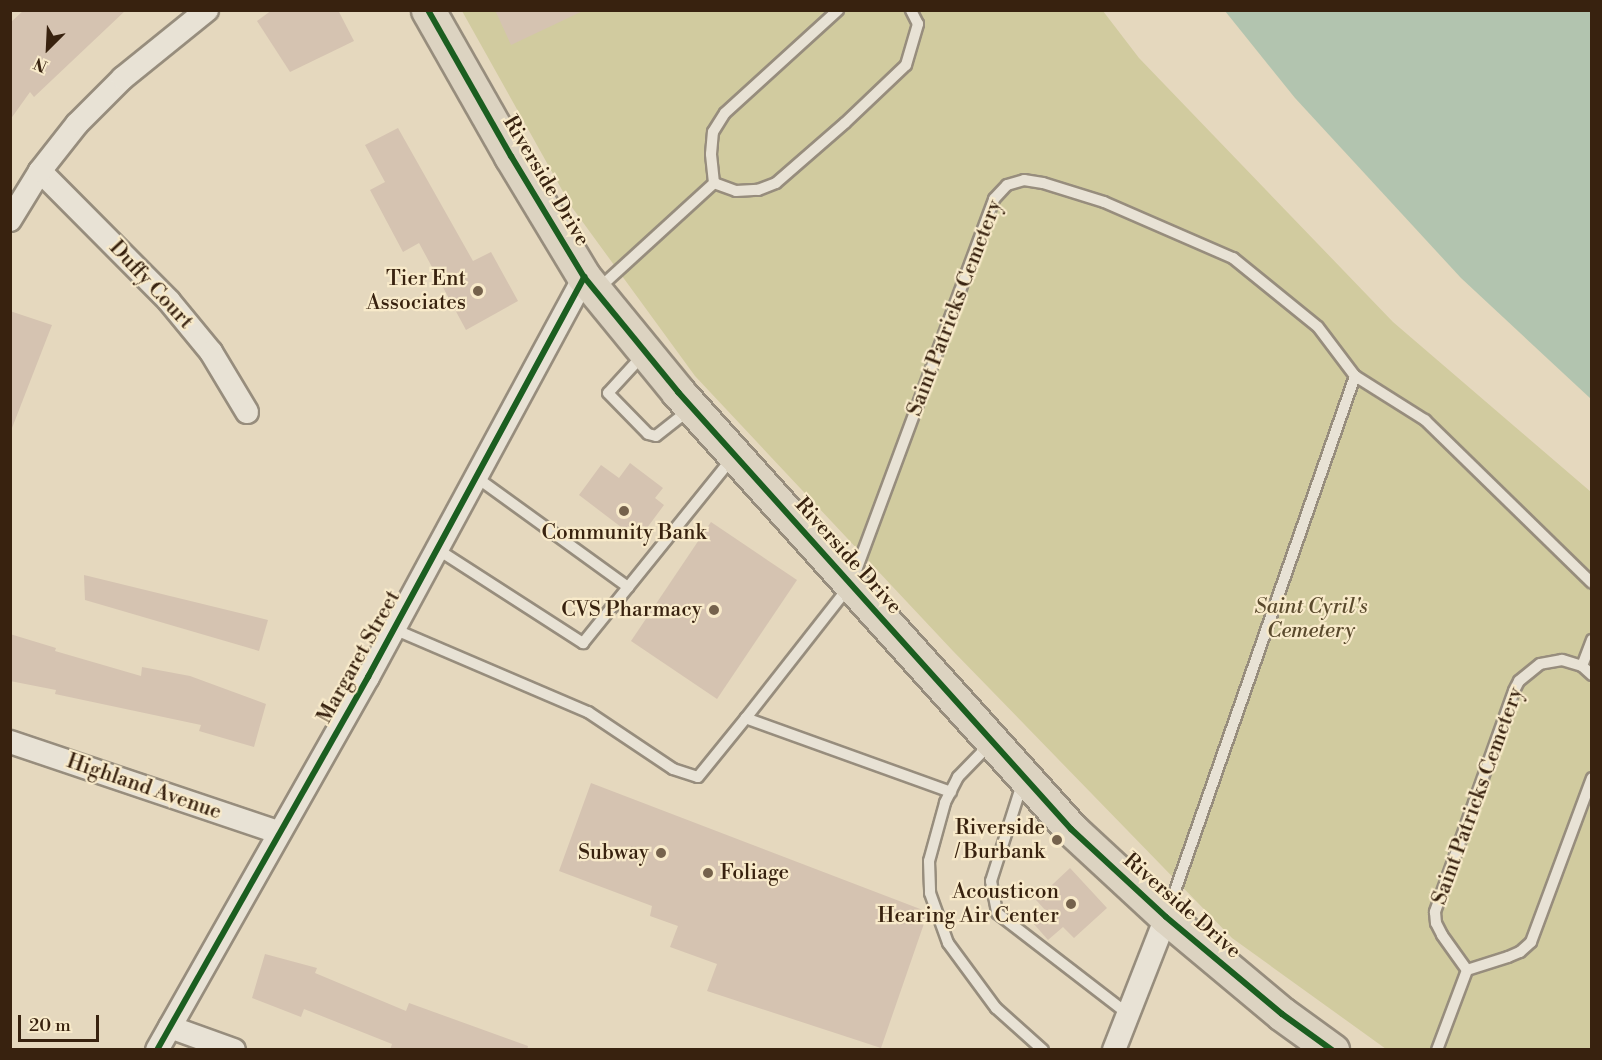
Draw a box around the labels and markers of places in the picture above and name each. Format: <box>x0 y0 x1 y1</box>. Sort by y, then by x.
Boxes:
place label: Tier Ent Associates <box>366 266 466 316</box>
marker: Tier Ent Associates <box>471 284 485 298</box>
marker: Community Bank <box>617 504 631 518</box>
place label: Community Bank <box>541 520 707 546</box>
place label: CVS Pharmacy <box>561 597 702 623</box>
marker: CVS Pharmacy <box>707 603 721 617</box>
place label: Riverside / Burbank <box>955 815 1045 865</box>
marker: Riverside / Burbank <box>1050 833 1064 847</box>
place label: Subway <box>578 840 649 866</box>
marker: Subway <box>654 846 668 860</box>
place label: Foliage <box>720 860 789 886</box>
marker: Foliage <box>701 866 715 880</box>
place label: Acousticon Hearing Air Center <box>878 879 1059 929</box>
marker: Acousticon Hearing Air Center <box>1064 897 1078 911</box>

